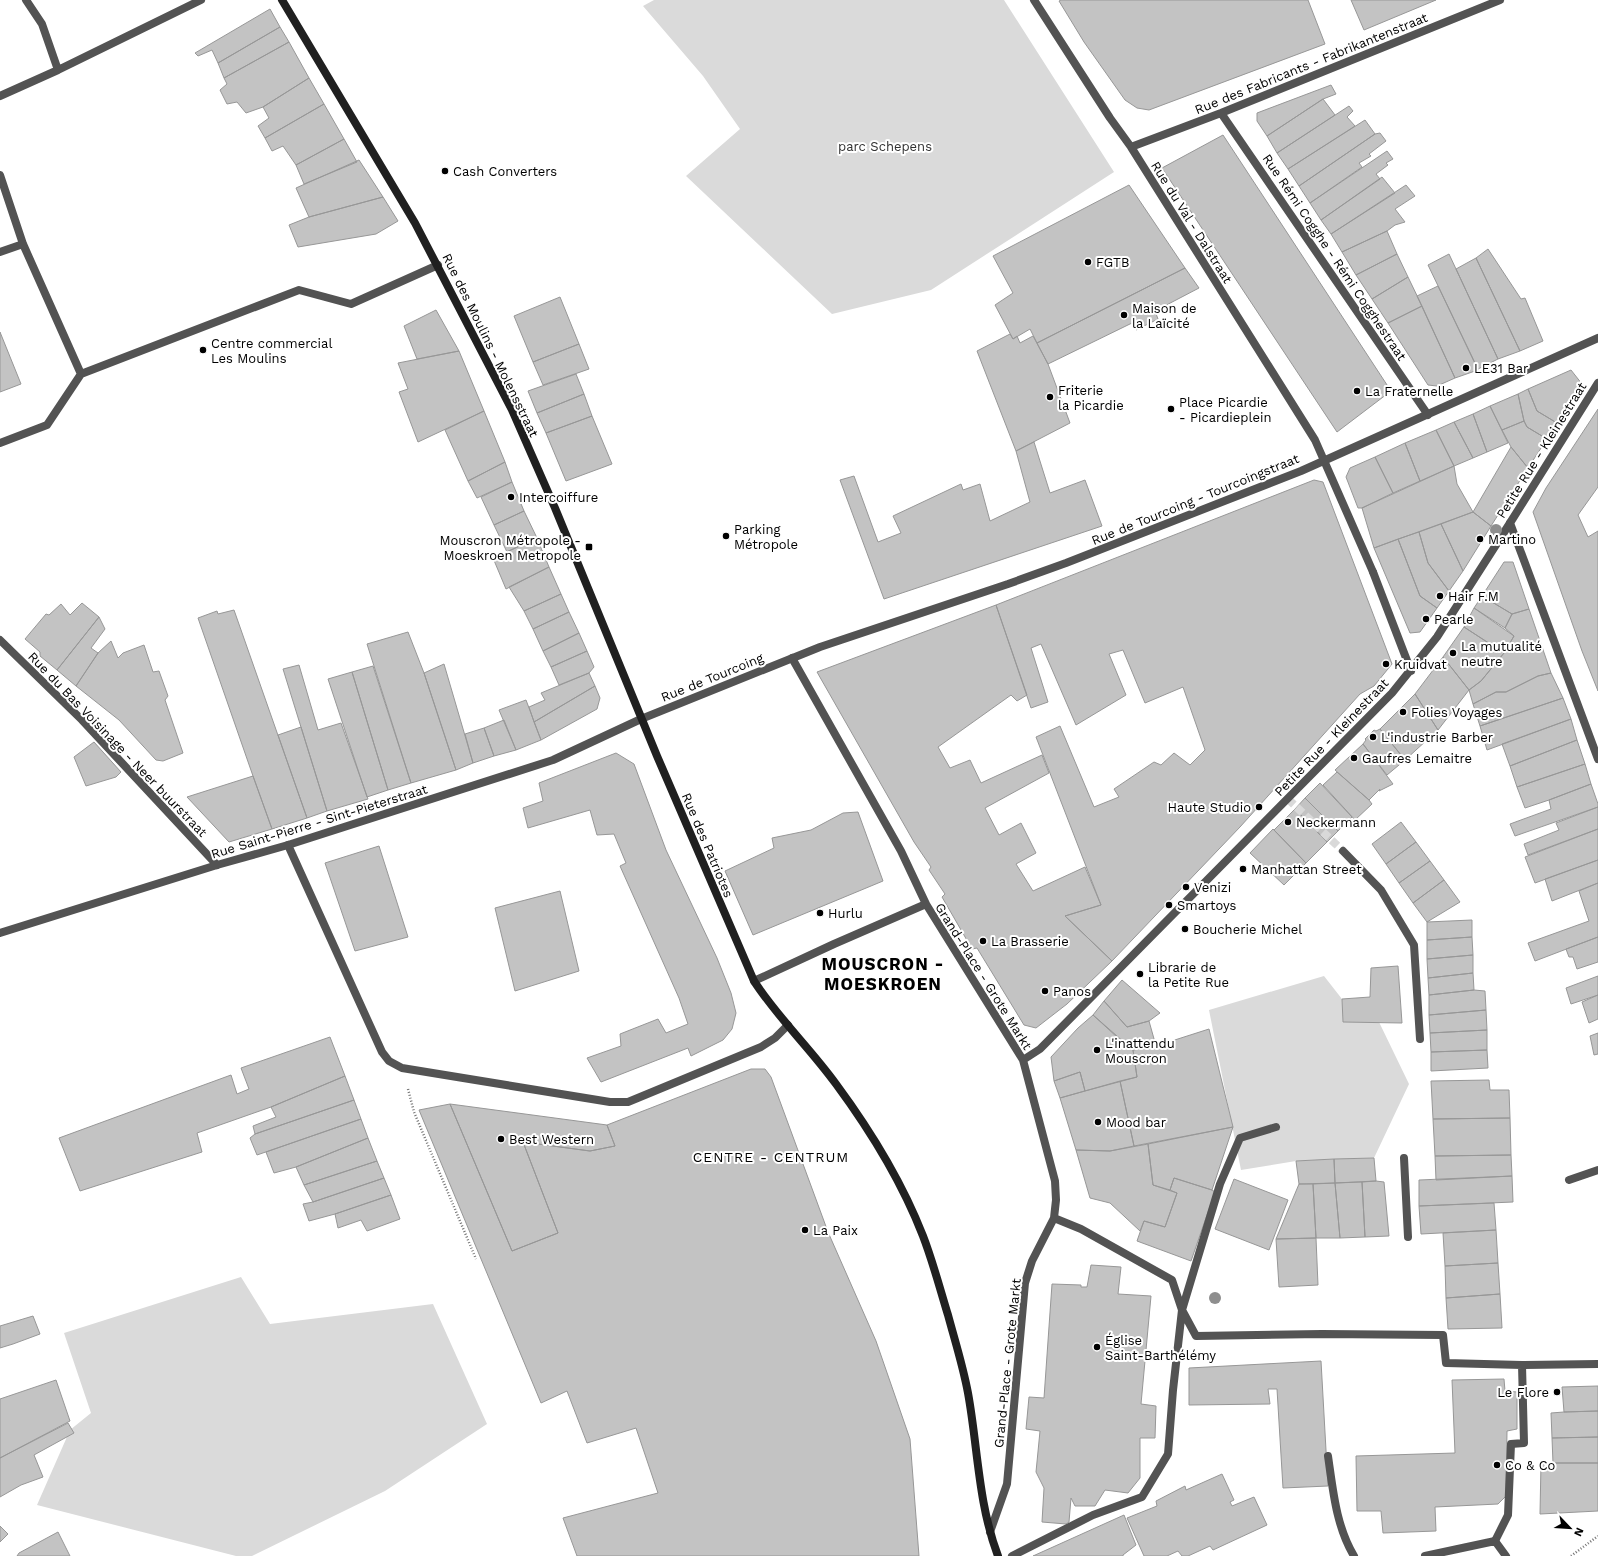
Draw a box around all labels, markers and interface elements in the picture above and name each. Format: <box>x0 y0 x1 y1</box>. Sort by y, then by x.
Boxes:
street label: Rue des Fabricants - Fabrikantenstraat <box>1193 10 1430 117</box>
park label: parc Schepens <box>838 139 932 154</box>
street label: Rue Rémi Cogghe - Rémi Cogghestraat <box>1260 151 1410 364</box>
street label: Rue du Val - Dalstraat <box>1148 159 1235 286</box>
place label: Cash Converters <box>453 164 557 179</box>
marker: Cash Converters <box>440 166 450 176</box>
street label: Rue des Moulins - Molensstraat <box>439 251 542 440</box>
place label: FGTB <box>1096 255 1129 270</box>
marker: FGTB <box>1083 257 1093 267</box>
place label: Maison de la Laïcité <box>1132 301 1197 331</box>
marker: Maison de la Laïcité <box>1119 310 1129 320</box>
place label: Centre commercial Les Moulins <box>211 336 332 366</box>
marker: Centre commercial Les Moulins <box>198 345 208 355</box>
place label: LE31 Bar <box>1474 361 1528 376</box>
marker: LE31 Bar <box>1461 363 1471 373</box>
street label: Petite Rue - Kleinestraat <box>1493 379 1590 521</box>
place label: Friterie la Picardie <box>1058 383 1124 413</box>
place label: La Fraternelle <box>1365 384 1453 399</box>
marker: La Fraternelle <box>1352 386 1362 396</box>
marker: Friterie la Picardie <box>1045 392 1055 402</box>
place label: Place Picardie - Picardieplein <box>1179 395 1271 425</box>
marker: Place Picardie - Picardieplein <box>1166 404 1176 414</box>
street label: Rue de Tourcoing - Tourcoingstraat <box>1089 451 1302 548</box>
place label: Intercoiffure <box>519 490 598 505</box>
marker: Intercoiffure <box>506 492 516 502</box>
place label: Parking Métropole <box>734 522 798 552</box>
marker: Parking Métropole <box>721 531 731 541</box>
place label: Martino <box>1488 532 1536 547</box>
place label: Mouscron Métropole - Moeskroen Metropole <box>440 533 581 563</box>
marker: Martino <box>1475 534 1485 544</box>
marker: Mouscron Métropole - Moeskroen Metropole <box>584 542 594 552</box>
place label: Hair F.M <box>1448 589 1499 604</box>
marker: Hair F.M <box>1435 591 1445 601</box>
place label: Pearle <box>1434 612 1473 627</box>
marker: Pearle <box>1421 614 1431 624</box>
place label: La mutualité neutre <box>1461 639 1542 669</box>
marker: La mutualité neutre <box>1448 648 1458 658</box>
street label: Rue du Bas Voisinage - Neer buurstraat <box>25 649 211 840</box>
street label: Rue de Tourcoing <box>659 650 766 705</box>
place label: Kruidvat <box>1394 657 1447 672</box>
marker: Kruidvat <box>1381 659 1391 669</box>
street label: Petite Rue - Kleinestraat <box>1271 675 1392 799</box>
place label: Folies Voyages <box>1411 705 1503 720</box>
marker: Folies Voyages <box>1398 707 1408 717</box>
place label: L'industrie Barber <box>1381 730 1493 745</box>
marker: L'industrie Barber <box>1368 732 1378 742</box>
place label: Gaufres Lemaitre <box>1362 751 1472 766</box>
marker: Gaufres Lemaitre <box>1349 753 1359 763</box>
street label: Rue Saint-Pierre - Sint-Pieterstraat <box>209 781 430 862</box>
street label: Rue des Patriotes <box>679 791 736 900</box>
place label: Haute Studio <box>1168 800 1251 815</box>
marker: Haute Studio <box>1254 802 1264 812</box>
place label: Neckermann <box>1296 815 1376 830</box>
marker: Neckermann <box>1283 817 1293 827</box>
place label: Manhattan Street <box>1251 862 1362 877</box>
marker: Manhattan Street <box>1238 864 1248 874</box>
place label: Venizi <box>1194 880 1231 895</box>
marker: Venizi <box>1181 882 1191 892</box>
place label: Smartoys <box>1177 898 1237 913</box>
street label: Grand-Place - Grote Markt <box>932 900 1035 1053</box>
marker: Smartoys <box>1164 900 1174 910</box>
place label: Hurlu <box>828 906 863 921</box>
marker: Hurlu <box>815 908 825 918</box>
place label: Boucherie Michel <box>1193 922 1302 937</box>
marker: Boucherie Michel <box>1180 924 1190 934</box>
place label: La Brasserie <box>991 934 1069 949</box>
marker: La Brasserie <box>978 936 988 946</box>
district label: MOUSCRON - MOESKROEN <box>821 954 945 994</box>
place label: Librarie de la Petite Rue <box>1148 960 1229 990</box>
marker: Librarie de la Petite Rue <box>1135 969 1145 979</box>
place label: Panos <box>1053 984 1091 999</box>
marker: Panos <box>1040 986 1050 996</box>
place label: L'inattendu Mouscron <box>1105 1036 1175 1066</box>
marker: L'inattendu Mouscron <box>1092 1045 1102 1055</box>
place label: Mood bar <box>1106 1115 1166 1130</box>
marker: Mood bar <box>1093 1117 1103 1127</box>
place label: Best Western <box>509 1132 594 1147</box>
marker: Best Western <box>496 1134 506 1144</box>
district label: CENTRE - CENTRUM <box>693 1149 849 1165</box>
place label: La Paix <box>813 1223 858 1238</box>
marker: La Paix <box>800 1225 810 1235</box>
street label: Grand-Place - Grote Markt <box>991 1277 1024 1449</box>
place label: Église Saint-Barthélémy <box>1105 1332 1216 1363</box>
marker: Église Saint-Barthélémy <box>1092 1342 1102 1352</box>
place label: Le Flore <box>1497 1385 1549 1400</box>
marker: Le Flore <box>1552 1387 1562 1397</box>
place label: Co & Co <box>1505 1458 1556 1473</box>
marker: Co & Co <box>1492 1460 1502 1470</box>
north arrow <box>1550 1508 1590 1548</box>
text: N <box>1571 1526 1586 1538</box>

